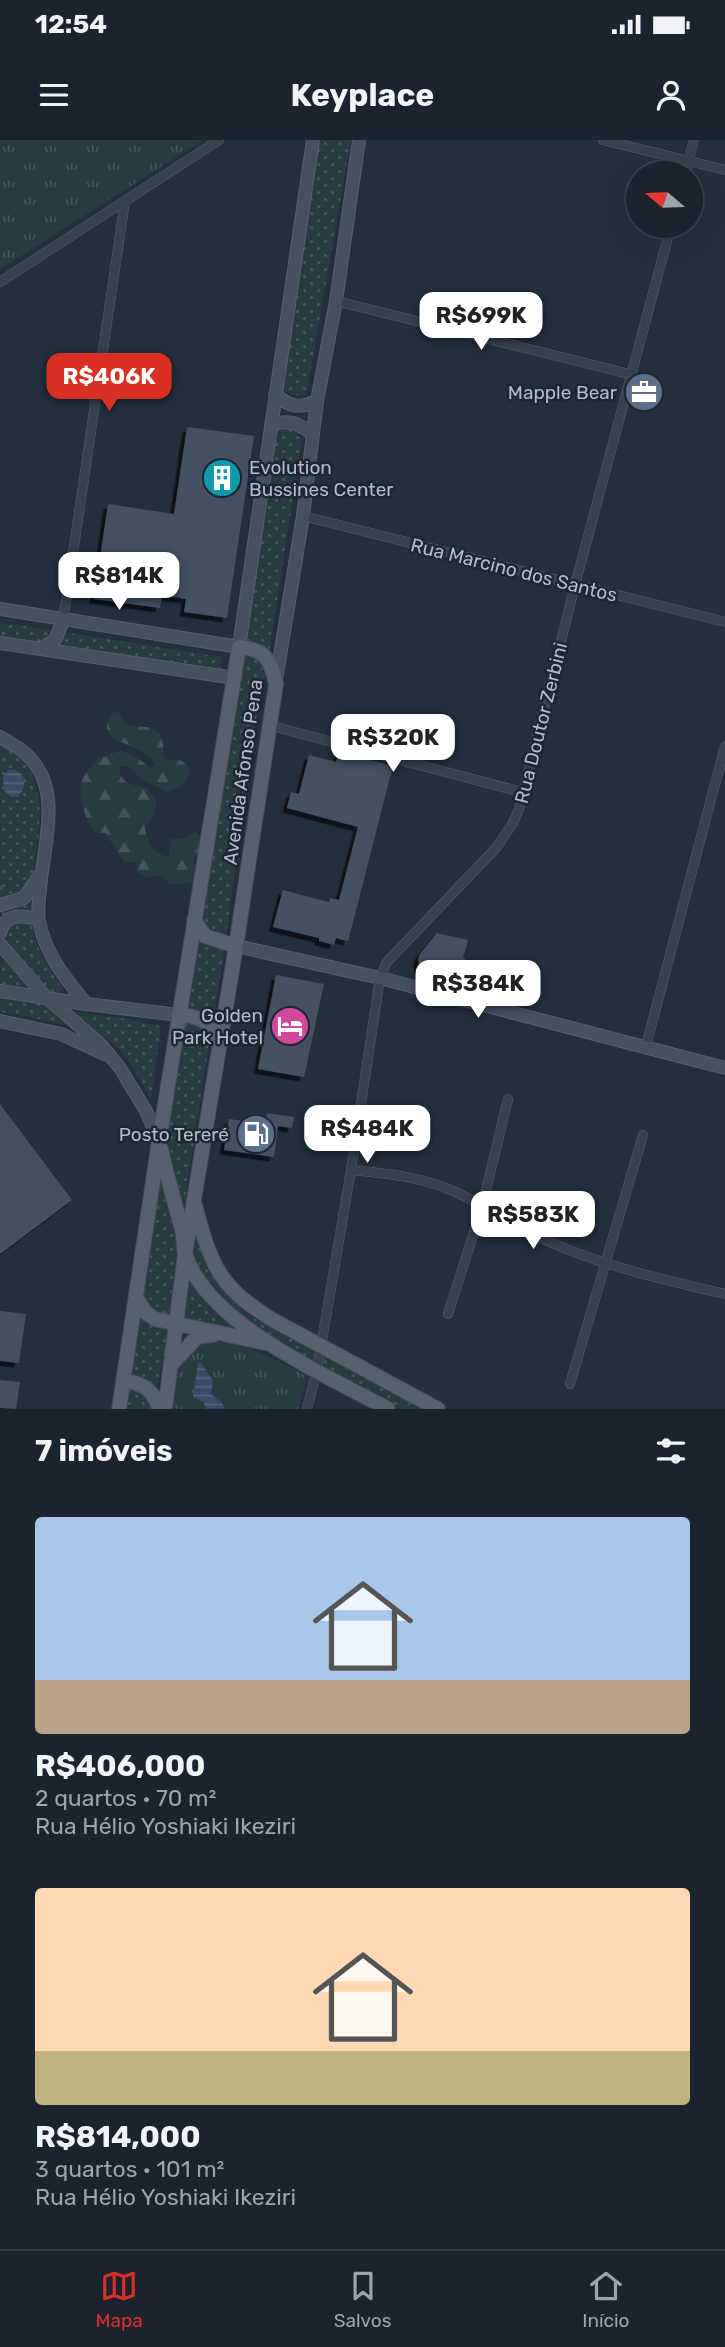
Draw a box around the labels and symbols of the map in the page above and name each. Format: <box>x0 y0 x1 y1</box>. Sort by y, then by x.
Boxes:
north arrow <box>626 161 704 238</box>
pin: R$699K <box>424 292 538 352</box>
pin: R$406K <box>52 354 166 413</box>
office icon: Mapple Bear <box>623 371 665 413</box>
place label: Mapple Bear <box>508 381 618 404</box>
place label: Evolution Bussines Center <box>249 456 394 501</box>
building icon: Evolution Bussines Center <box>201 457 243 499</box>
street label: Rua Marcino dos Santos <box>408 533 620 607</box>
pin: R$814K <box>62 552 176 612</box>
street label: Rua Doutor Zerbini <box>510 640 572 806</box>
street label: Avenida Afonso Pena <box>219 678 267 866</box>
pin: R$320K <box>336 714 450 774</box>
pin: R$384K <box>421 960 535 1020</box>
place label: Golden Park Hotel <box>172 1004 263 1049</box>
hotel icon: Golden Park Hotel <box>269 1005 311 1047</box>
pin: R$484K <box>310 1105 424 1165</box>
fuel station icon: Posto Tereré <box>235 1113 277 1155</box>
place label: Posto Tereré <box>119 1123 229 1146</box>
pin: R$583K <box>476 1192 590 1251</box>

